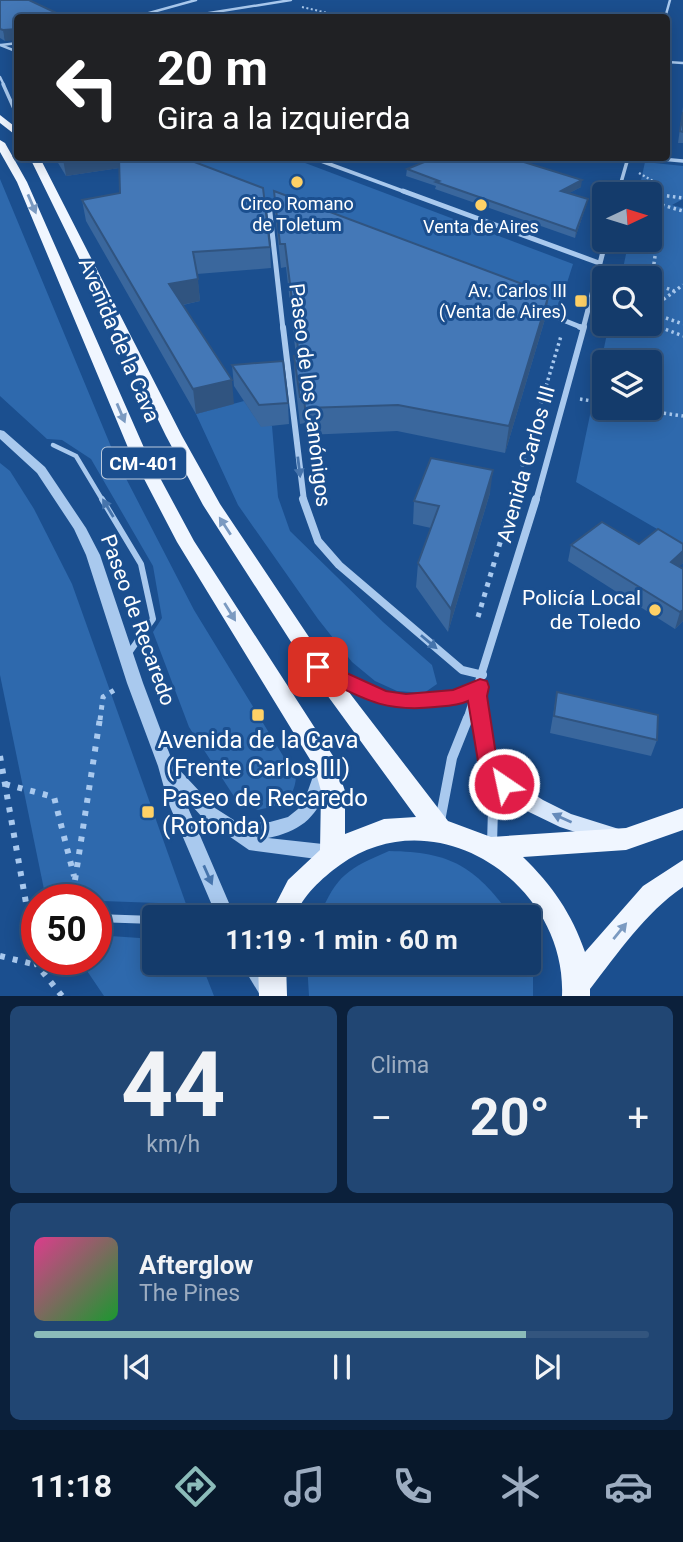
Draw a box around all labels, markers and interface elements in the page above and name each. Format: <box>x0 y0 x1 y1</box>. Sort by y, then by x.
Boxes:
text: 20 m <box>157 40 268 97</box>
icon: left <box>42 42 133 133</box>
text: Gira a la izquierda <box>157 99 411 137</box>
marker: Circo Romano de Toletum <box>289 174 305 190</box>
north arrow <box>592 182 662 252</box>
map controls <box>592 182 662 420</box>
one-way arrow <box>27 193 38 214</box>
place label: Circo Romano de Toletum <box>240 193 354 235</box>
marker: Venta de Aires <box>473 197 489 213</box>
place label: Venta de Aires <box>423 216 539 237</box>
street label: Avenida de la Cava <box>74 254 164 426</box>
button: search <box>592 266 662 336</box>
place label: Av. Carlos III (Venta de Aires) <box>439 280 567 323</box>
street label: Paseo de los Canónigos <box>284 282 336 508</box>
marker: Av. Carlos III (Venta de Aires) <box>573 293 589 309</box>
button: layers <box>592 350 662 420</box>
street label: Avenida Carlos III <box>492 383 560 545</box>
one-way arrow <box>115 403 127 423</box>
road number: CM-401 <box>102 447 186 478</box>
one-way arrow <box>294 456 305 478</box>
one-way arrow <box>102 498 114 517</box>
one-way arrow <box>219 516 232 535</box>
street label: Paseo de Recaredo <box>96 531 180 709</box>
place label: Policía Local de Toledo <box>522 586 641 634</box>
marker: Policía Local de Toledo <box>647 602 663 618</box>
one-way arrow <box>223 603 236 622</box>
one-way arrow <box>420 634 438 650</box>
pin <box>288 637 348 697</box>
icon: arrive <box>299 648 337 686</box>
marker: Avenida de la Cava (Frente Carlos III) <box>250 707 266 723</box>
place label: Avenida de la Cava (Frente Carlos III) <box>158 726 358 782</box>
position arrow <box>467 747 541 821</box>
place label: Paseo de Recaredo (Rotonda) <box>162 784 368 840</box>
marker: Paseo de Recaredo (Rotonda) <box>140 804 156 820</box>
one-way arrow <box>551 812 572 823</box>
one-way arrow <box>203 865 214 886</box>
speed limit sign: 50 <box>21 884 112 975</box>
one-way arrow <box>612 922 627 940</box>
text: 11:19 · 1 min · 60 m <box>225 925 458 955</box>
text: 44 <box>121 1032 225 1138</box>
text: Clima <box>371 1052 429 1079</box>
text: 20° <box>470 1087 550 1148</box>
text: − <box>371 1096 392 1140</box>
text: + <box>627 1096 649 1140</box>
text: km/h <box>146 1131 200 1158</box>
text: Afterglow <box>139 1250 253 1280</box>
text: The Pines <box>139 1280 240 1307</box>
icon: previous <box>118 1348 156 1386</box>
icon: pause <box>323 1348 361 1386</box>
icon: next <box>528 1348 566 1386</box>
icon: directions <box>171 1462 220 1511</box>
icon: music <box>280 1462 329 1511</box>
icon: phone <box>388 1462 437 1511</box>
icon: climate <box>496 1462 545 1511</box>
icon: car <box>604 1462 653 1511</box>
text: 11:18 <box>30 1467 112 1505</box>

